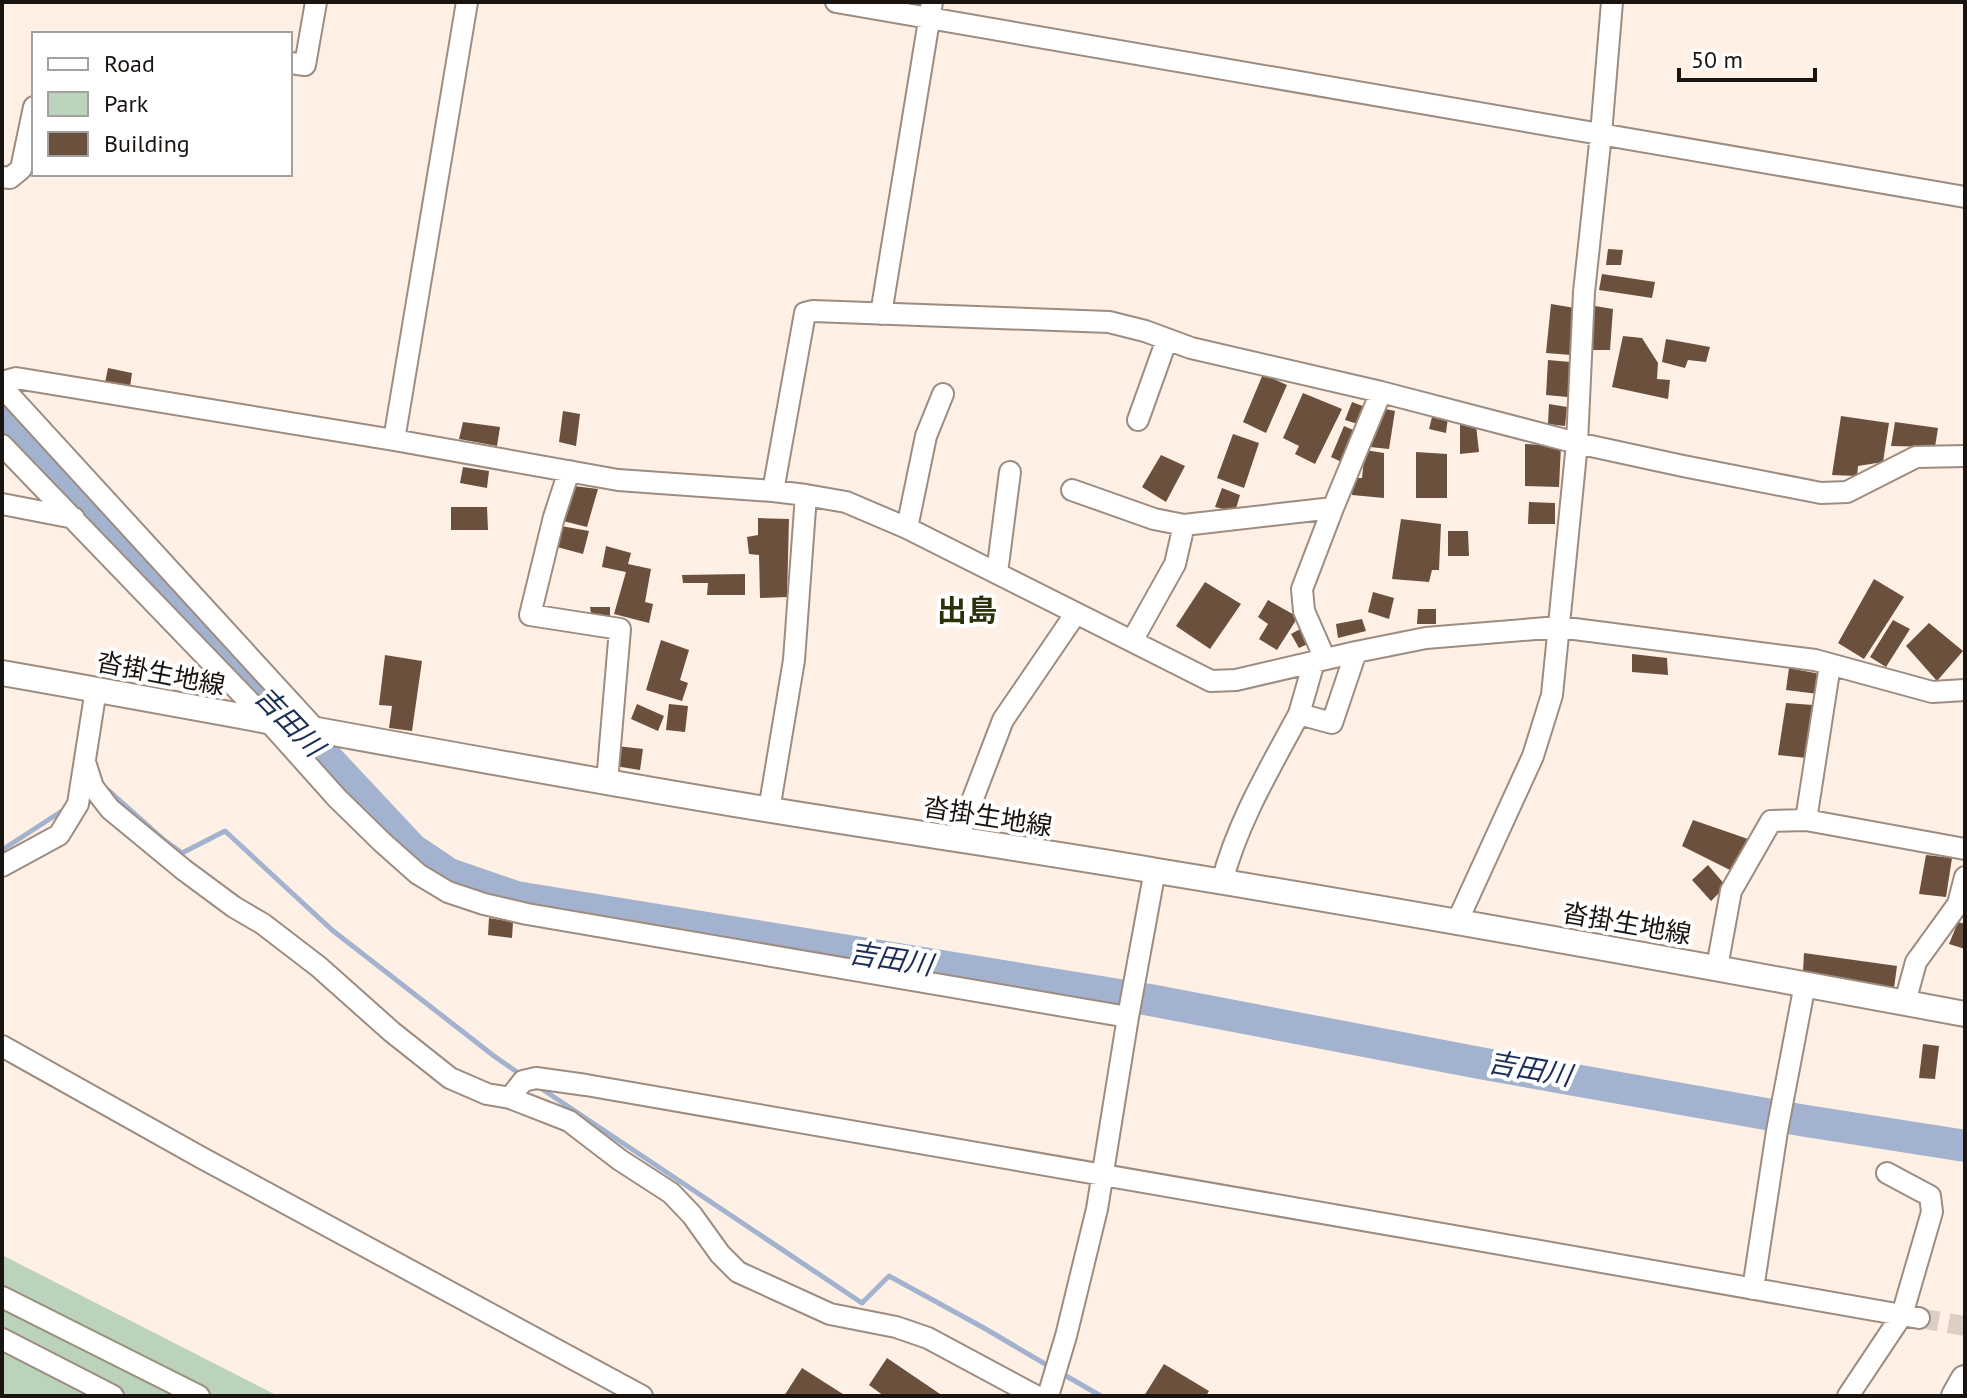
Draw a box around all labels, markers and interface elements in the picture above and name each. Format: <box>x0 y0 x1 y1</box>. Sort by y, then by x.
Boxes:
legend <box>32 32 292 176</box>
scale bar <box>1679 32 1815 82</box>
text: 50 m <box>1691 44 1743 75</box>
text: Road <box>104 48 155 79</box>
text: Park <box>104 88 149 119</box>
text: Building <box>104 128 190 159</box>
district label: 出島 <box>937 590 997 629</box>
street label: 沓掛生地線 <box>94 644 228 702</box>
water label: 吉田川 <box>248 678 335 766</box>
street label: 沓掛生地線 <box>921 790 1055 842</box>
street label: 沓掛生地線 <box>1560 895 1694 951</box>
water label: 吉田川 <box>847 933 938 983</box>
water label: 吉田川 <box>1485 1042 1578 1094</box>

